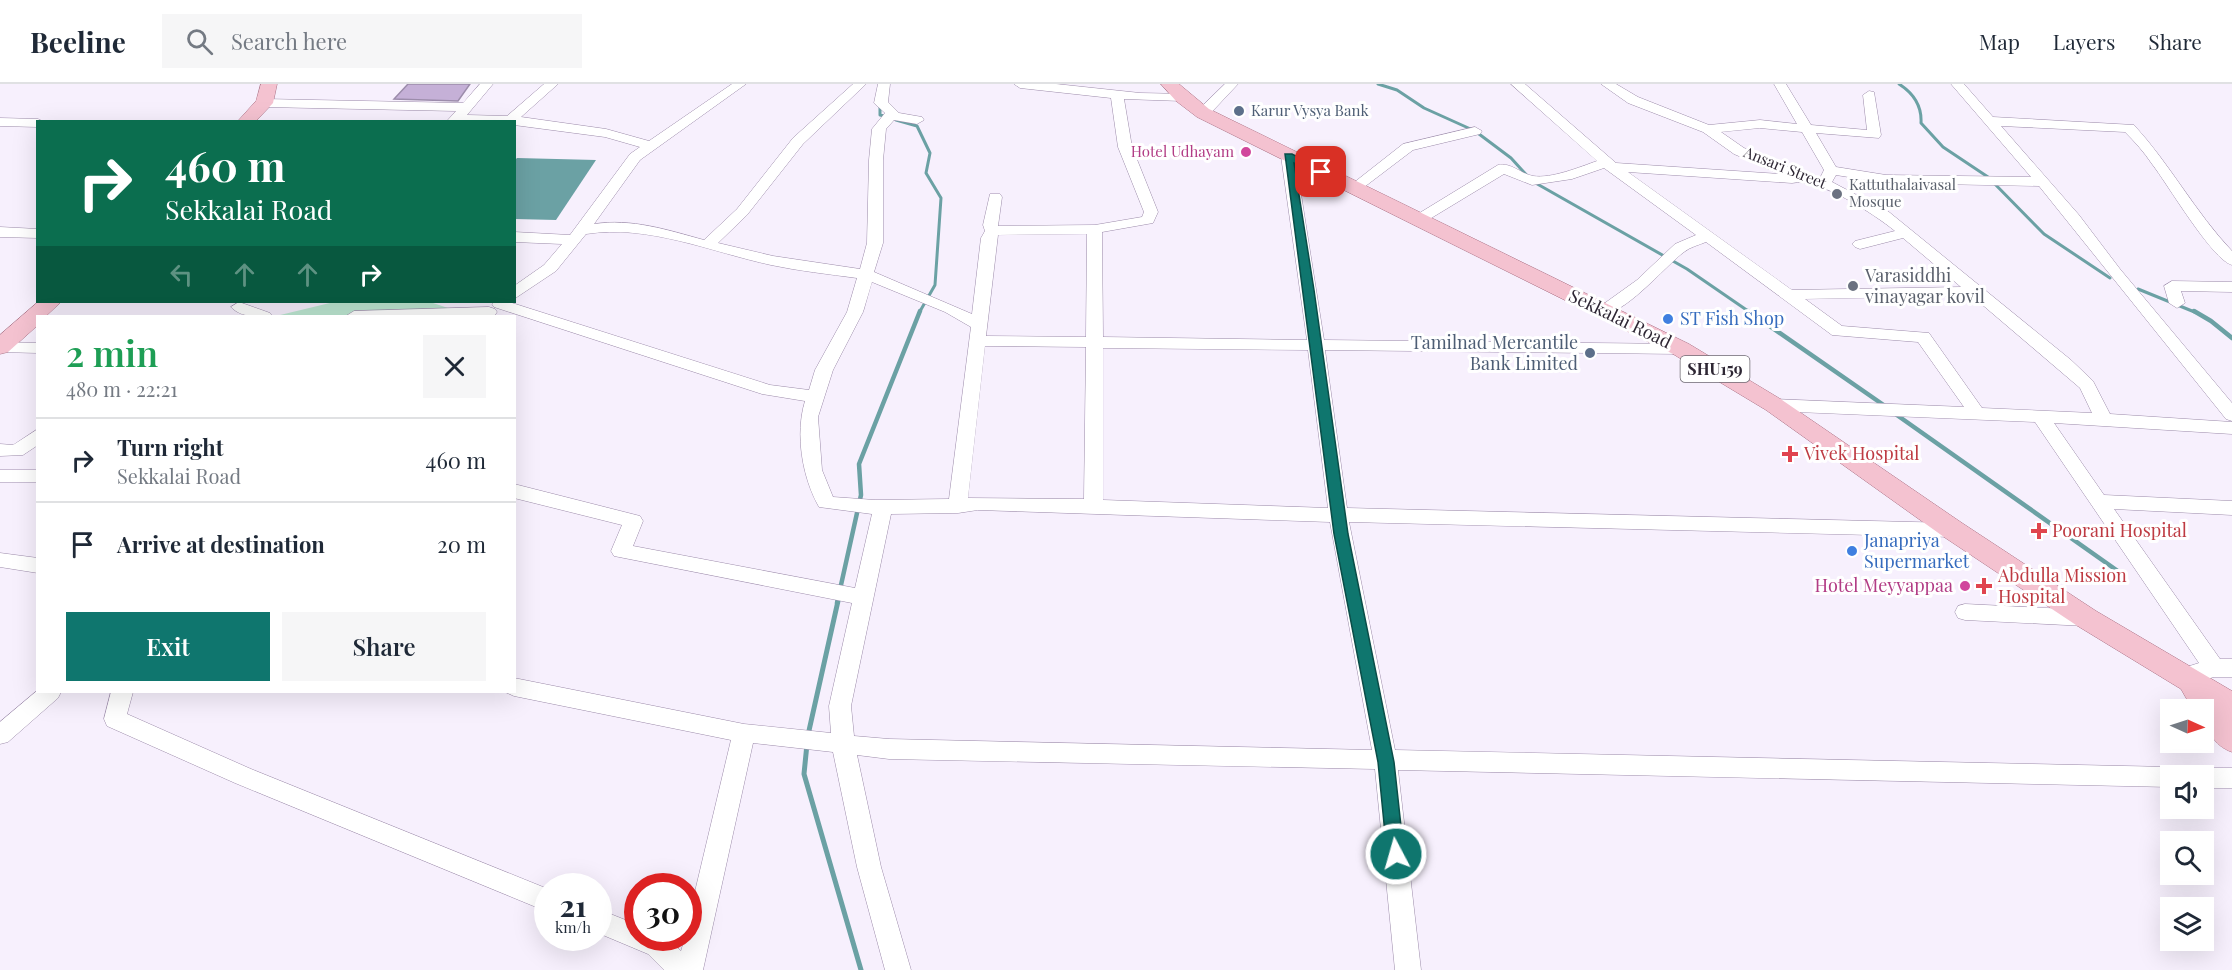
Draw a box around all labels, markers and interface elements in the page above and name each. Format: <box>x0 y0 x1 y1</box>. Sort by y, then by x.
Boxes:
search box <box>162 14 582 68</box>
text: Beeline <box>30 23 126 60</box>
icon: search <box>183 25 216 58</box>
text: Search here <box>231 26 347 56</box>
text: Map <box>1979 27 2020 55</box>
text: Layers <box>2053 27 2115 55</box>
text: Share <box>2148 27 2202 55</box>
place label: Karur Vysya Bank <box>1251 100 1369 120</box>
marker: Karur Vysya Bank <box>1232 104 1246 118</box>
text: 460 m <box>165 137 286 193</box>
place label: Hotel Udhayam <box>1131 141 1235 161</box>
street label: Ansari Street <box>1740 141 1830 193</box>
icon: right <box>66 144 144 222</box>
marker: Hotel Udhayam <box>1239 145 1253 159</box>
pin <box>1295 146 1346 197</box>
icon: arrive <box>1304 155 1337 188</box>
place label: Kattuthalaivasal Mosque <box>1849 174 1956 211</box>
marker: Kattuthalaivasal Mosque <box>1830 187 1844 201</box>
text: Sekkalai Road <box>165 191 333 227</box>
icon: left <box>165 258 198 291</box>
icon: ahead <box>228 258 261 291</box>
icon: ahead <box>291 258 324 291</box>
icon: right <box>354 258 387 291</box>
place label: Varasiddhi vinayagar kovil <box>1864 263 1985 308</box>
marker: Varasiddhi vinayagar kovil <box>1846 279 1860 293</box>
street label: Sekkalai Road <box>1565 283 1676 354</box>
place label: ST Fish Shop <box>1680 306 1784 330</box>
marker: ST Fish Shop <box>1661 312 1675 326</box>
text: 2 min <box>66 328 158 376</box>
place label: Tamilnad Mercantile Bank Limited <box>1411 330 1579 375</box>
button: close <box>423 335 486 398</box>
marker: Tamilnad Mercantile Bank Limited <box>1583 346 1597 360</box>
road number: SHU159 <box>1680 356 1750 382</box>
text: 480 m · 22:21 <box>66 375 178 402</box>
text: Turn right <box>117 432 223 462</box>
place label: Vivek Hospital <box>1803 441 1919 465</box>
icon: right <box>66 444 99 477</box>
text: 460 m <box>426 445 486 475</box>
marker: Vivek Hospital <box>1781 445 1799 463</box>
text: Sekkalai Road <box>117 462 241 489</box>
place label: Poorani Hospital <box>2052 518 2187 542</box>
marker: Poorani Hospital <box>2030 522 2048 540</box>
icon: arrive <box>66 528 99 561</box>
place label: Janapriya Supermarket <box>1863 528 1970 573</box>
text: Arrive at destination <box>117 529 325 559</box>
text: 20 m <box>437 529 486 559</box>
marker: Janapriya Supermarket <box>1845 544 1859 558</box>
place label: Abdulla Mission Hospital <box>1997 563 2127 608</box>
place label: Hotel Meyyappaa <box>1815 573 1953 597</box>
marker: Abdulla Mission Hospital <box>1975 577 1993 595</box>
marker: Hotel Meyyappaa <box>1958 579 1972 593</box>
button: Exit <box>66 612 270 681</box>
button: Share <box>282 612 486 681</box>
north arrow <box>2160 699 2214 753</box>
map controls <box>2160 699 2214 951</box>
button: sound <box>2160 765 2214 819</box>
position arrow <box>1364 822 1428 886</box>
button: search <box>2160 831 2214 885</box>
speed limit sign: 30 <box>624 873 702 951</box>
text: 21 <box>559 885 587 925</box>
button: layers <box>2160 897 2214 951</box>
text: km/h <box>555 917 591 937</box>

